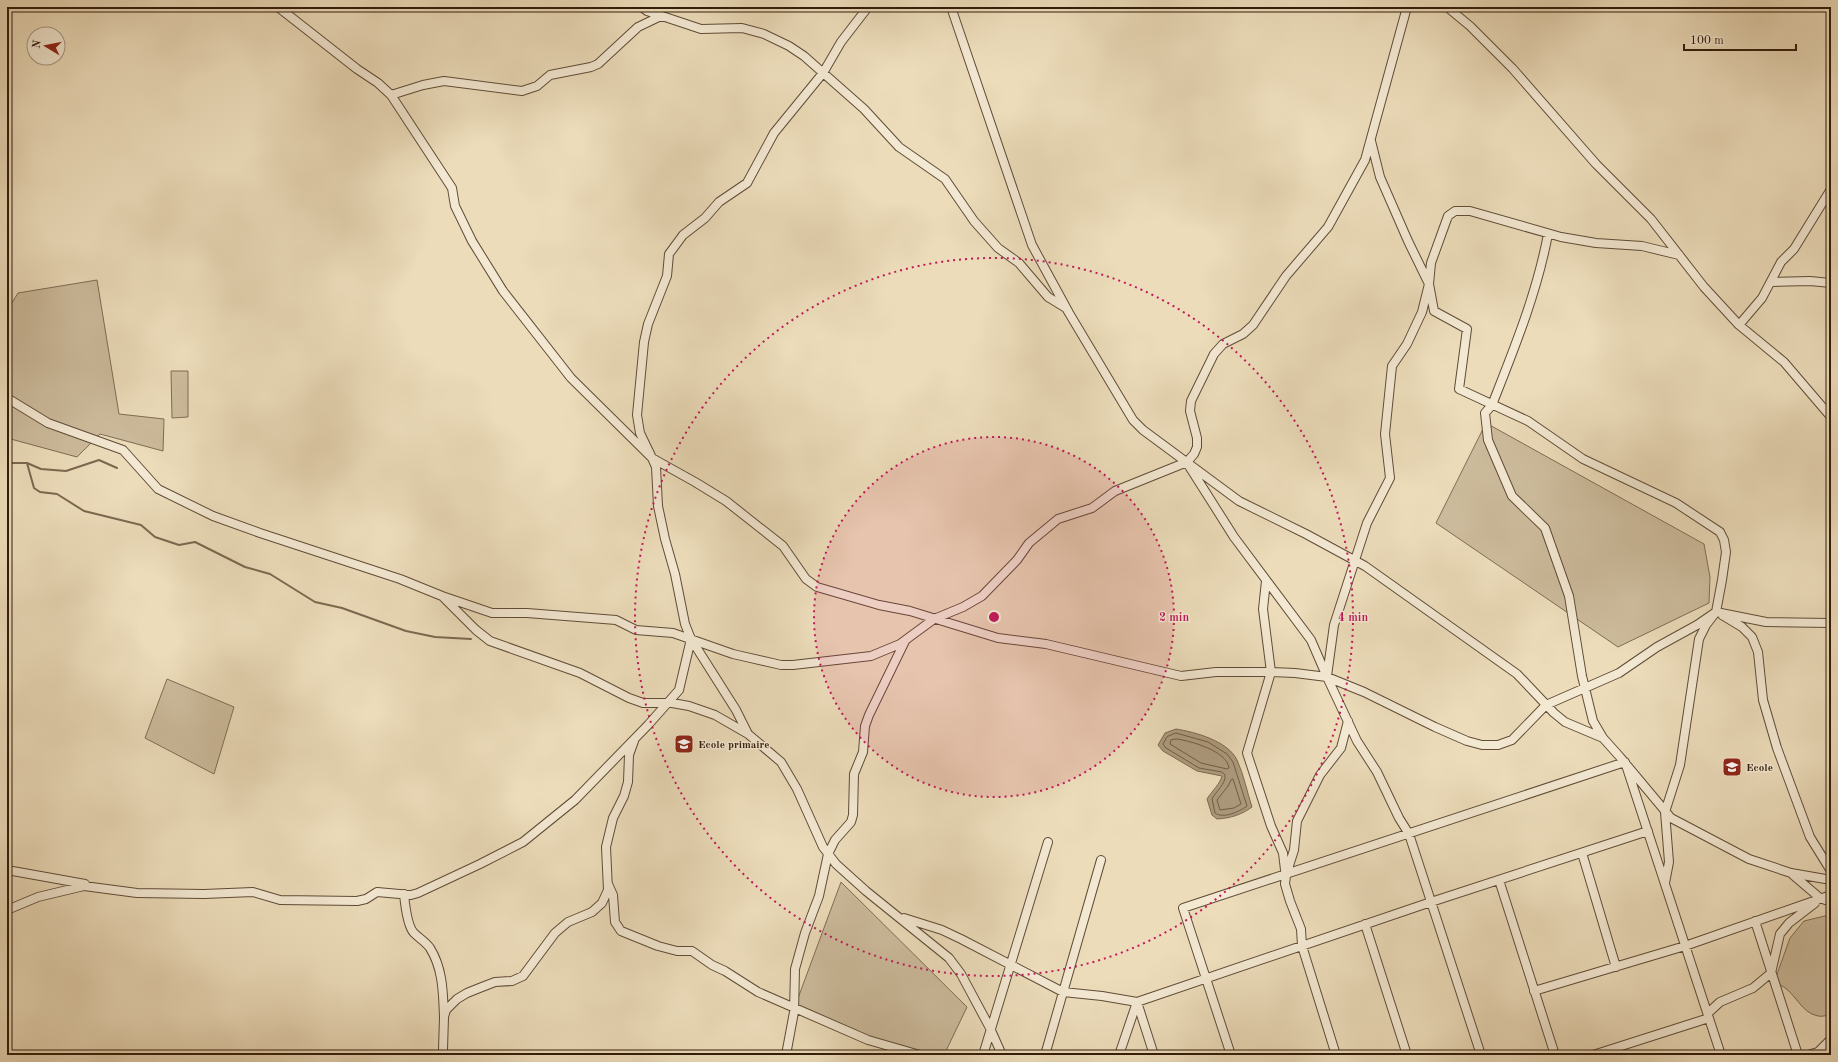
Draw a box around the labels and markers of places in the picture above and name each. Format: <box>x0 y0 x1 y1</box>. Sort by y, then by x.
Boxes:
centre of rings <box>987 610 1001 624</box>
school or university icon: Ecole primaire <box>673 733 695 755</box>
place label: Ecole primaire <box>698 740 770 751</box>
school or university icon: Ecole <box>1721 756 1743 778</box>
place label: Ecole <box>1746 763 1773 774</box>

